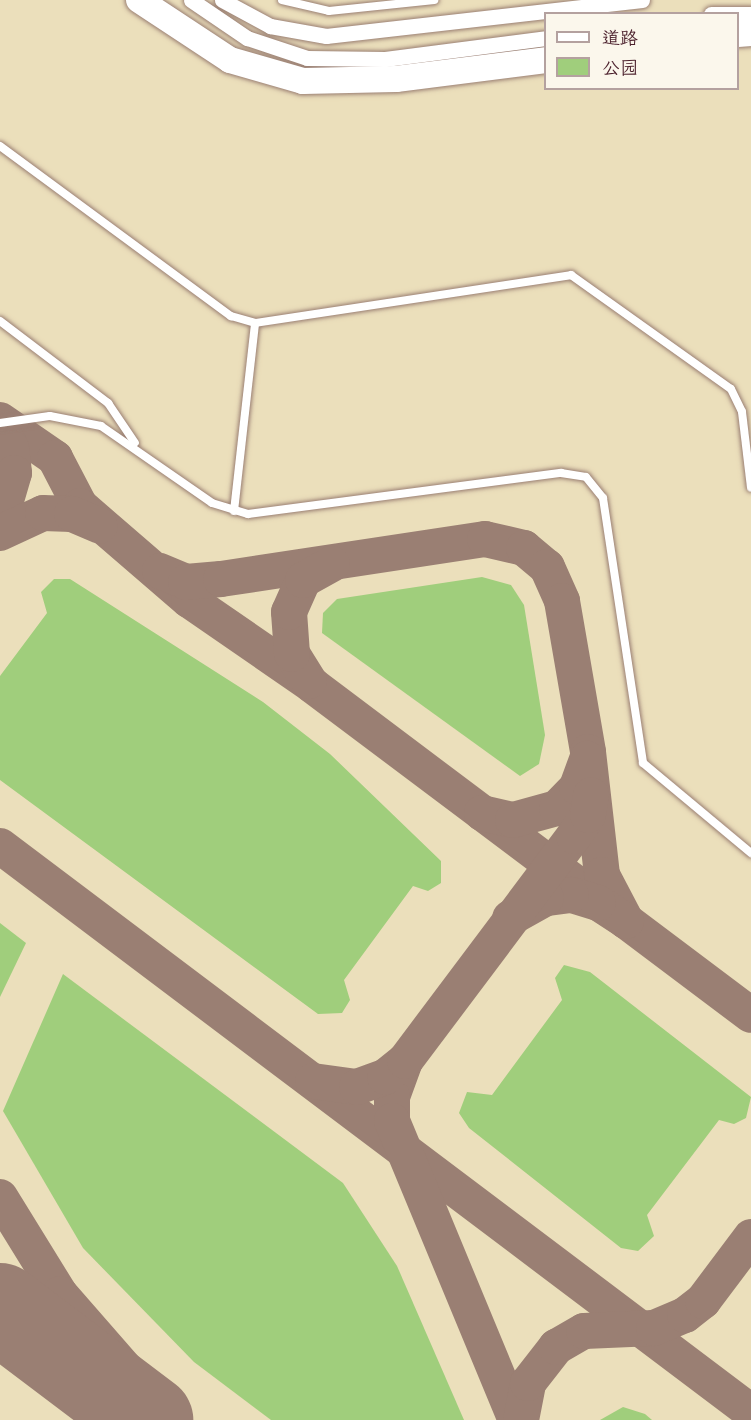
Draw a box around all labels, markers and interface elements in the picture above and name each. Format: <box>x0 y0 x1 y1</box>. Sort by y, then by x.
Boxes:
legend <box>544 12 739 90</box>
text: 道路 <box>602 28 638 49</box>
text: 公园 <box>602 58 638 79</box>

